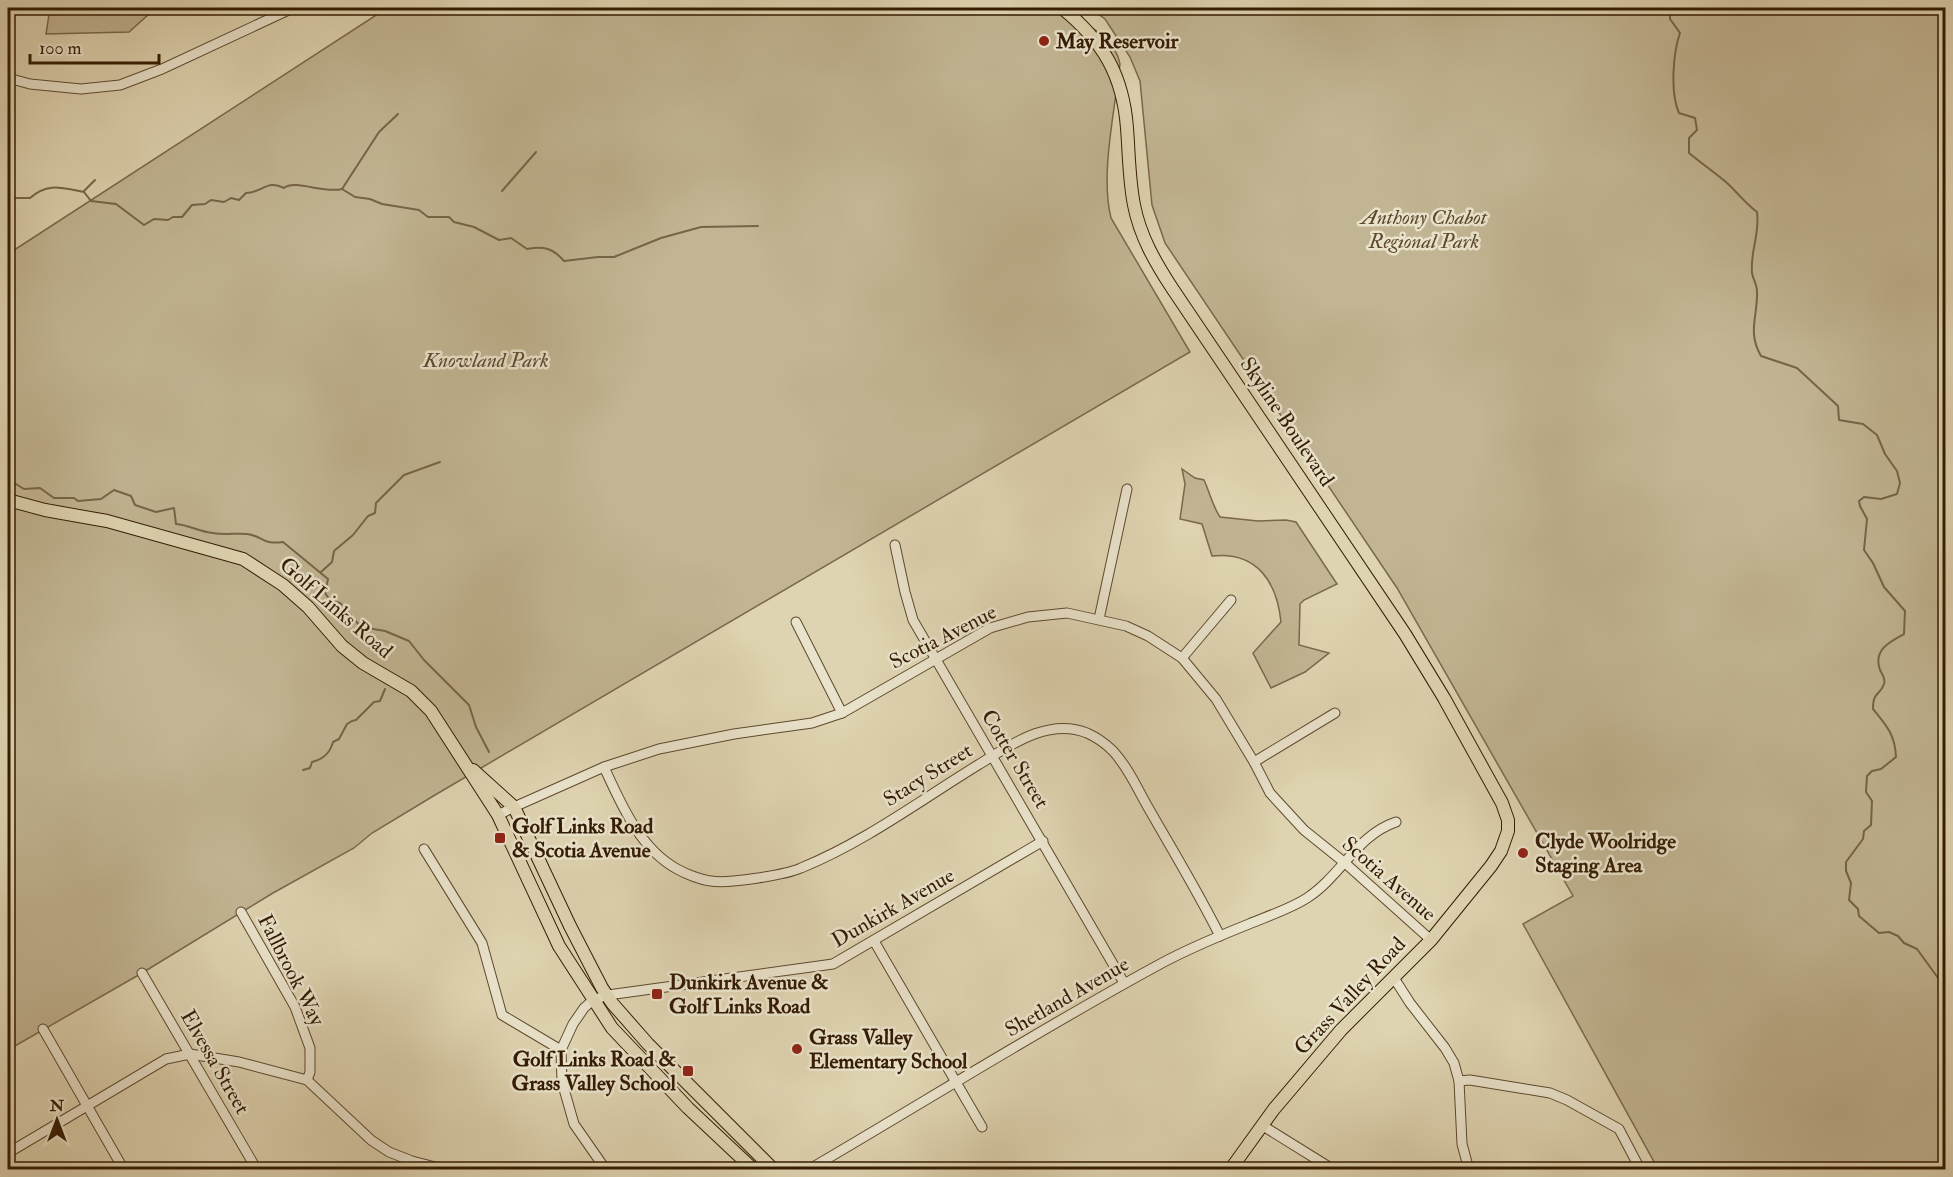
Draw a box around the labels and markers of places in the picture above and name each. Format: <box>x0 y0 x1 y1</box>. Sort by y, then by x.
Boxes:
place label: May Reservoir <box>1055 28 1179 55</box>
marker: May Reservoir <box>1037 34 1051 48</box>
place label: Golf Links Road & Scotia Avenue <box>512 813 654 864</box>
place label: Clyde Woolridge Staging Area <box>1535 828 1676 879</box>
marker: Golf Links Road & Scotia Avenue <box>493 831 507 845</box>
marker: Clyde Woolridge Staging Area <box>1516 846 1530 860</box>
place label: Dunkirk Avenue & Golf Links Road <box>669 969 829 1020</box>
marker: Dunkirk Avenue & Golf Links Road <box>650 987 664 1001</box>
place label: Grass Valley Elementary School <box>809 1024 968 1075</box>
marker: Grass Valley Elementary School <box>790 1042 804 1056</box>
place label: Golf Links Road & Grass Valley School <box>512 1046 677 1097</box>
marker: Golf Links Road & Grass Valley School <box>681 1064 695 1078</box>

